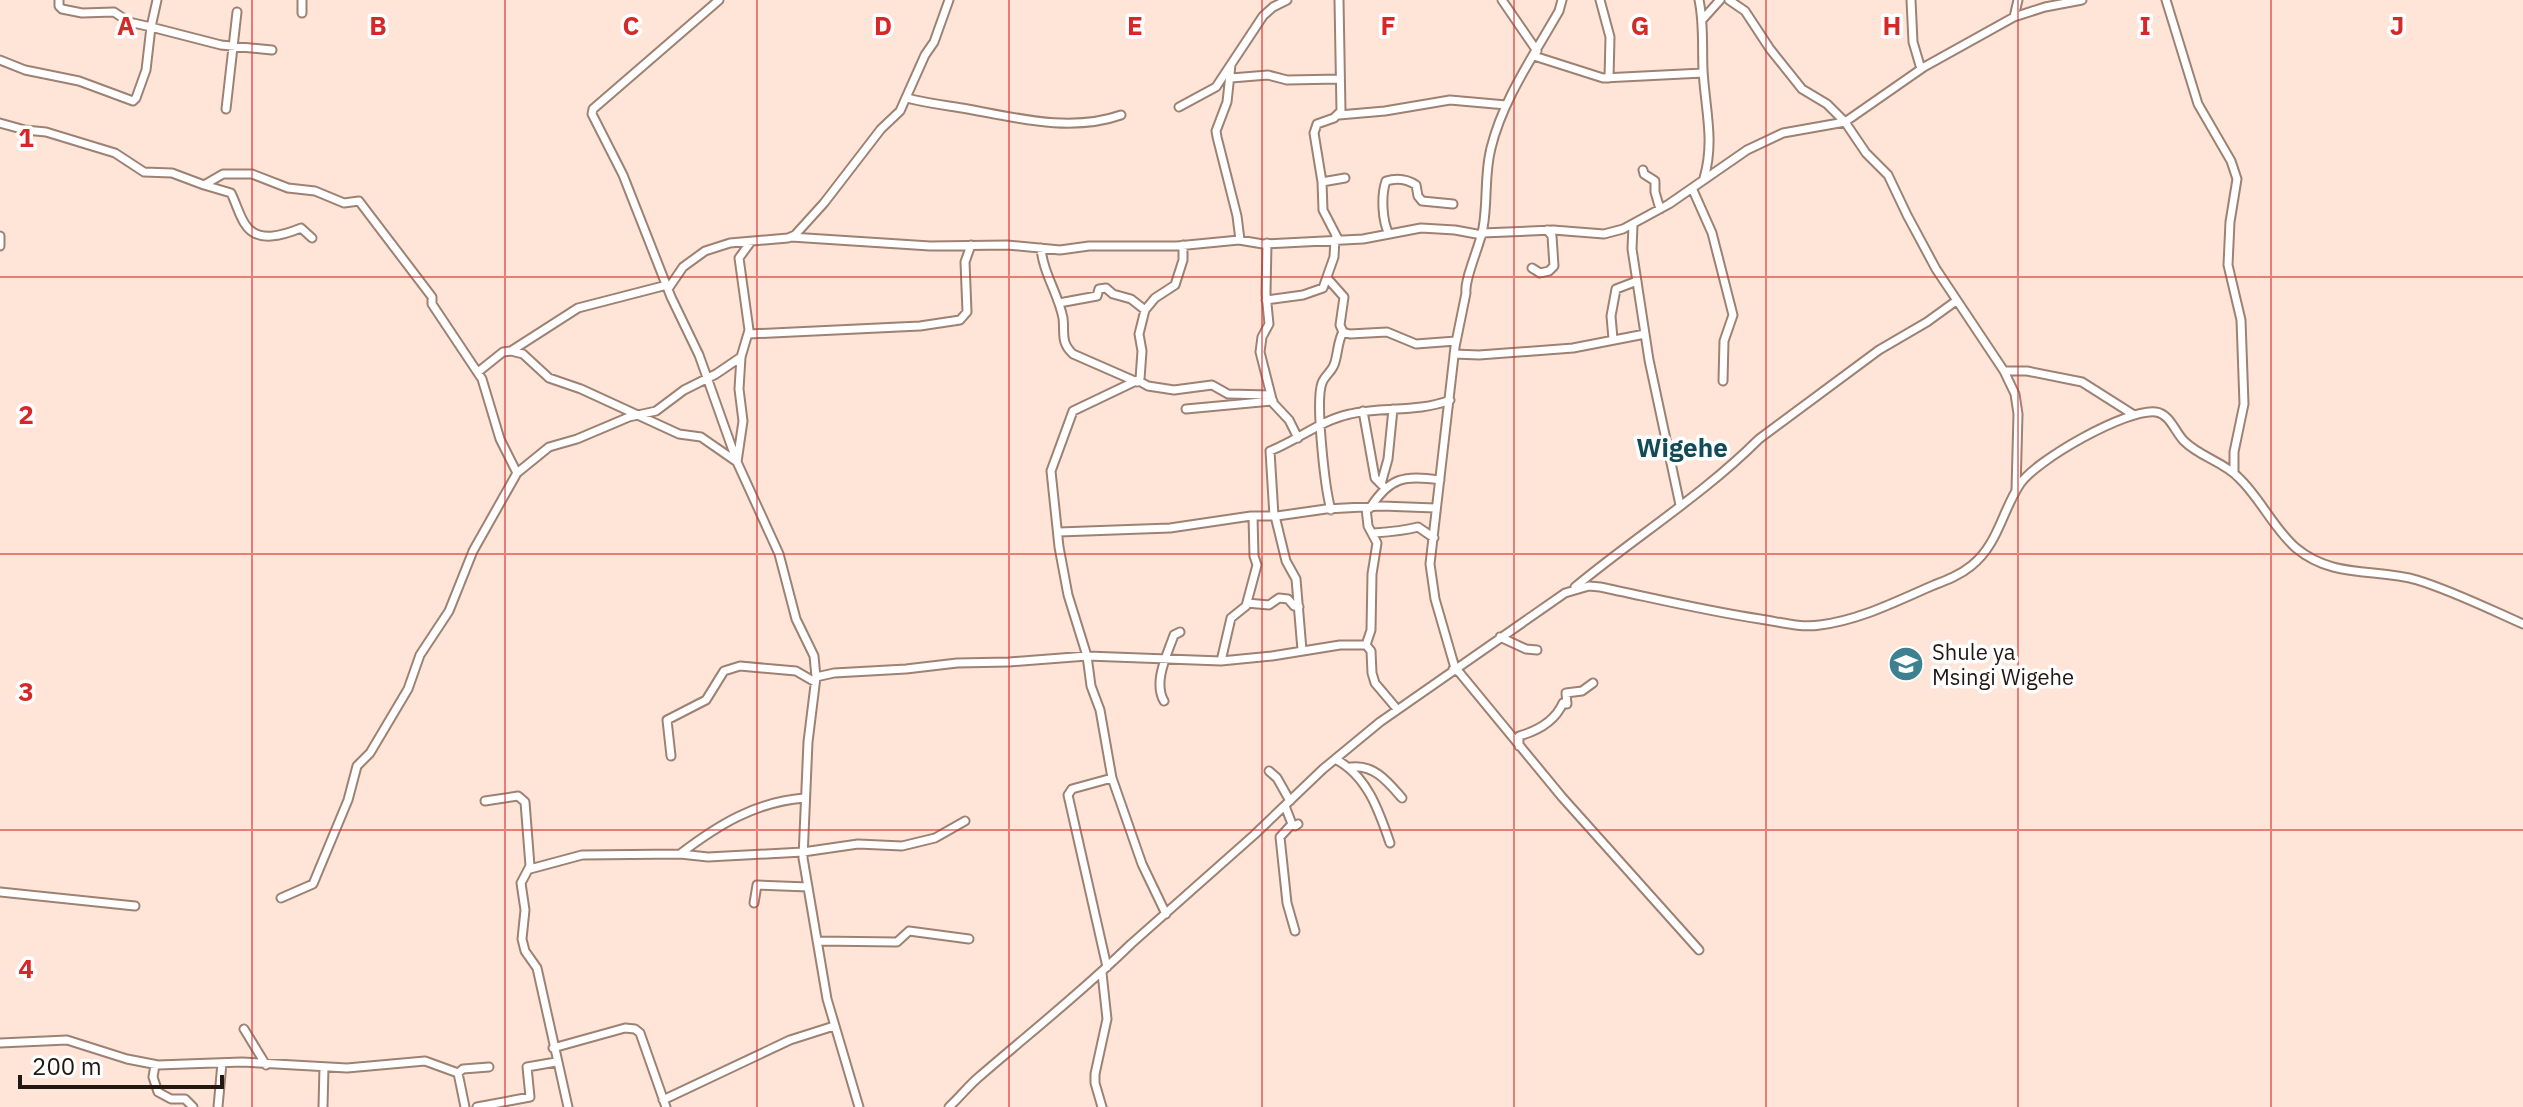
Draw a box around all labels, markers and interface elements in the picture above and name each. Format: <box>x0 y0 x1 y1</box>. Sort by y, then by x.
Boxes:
text: A <box>117 8 135 42</box>
text: B <box>369 8 387 42</box>
text: C <box>623 8 640 42</box>
text: D <box>874 8 892 42</box>
text: E <box>1127 8 1143 42</box>
text: F <box>1380 8 1396 42</box>
text: G <box>1631 8 1649 42</box>
text: H <box>1883 8 1901 42</box>
text: I <box>2139 8 2151 42</box>
text: J <box>2390 8 2404 42</box>
text: 1 <box>18 120 34 154</box>
text: 2 <box>18 397 34 431</box>
district label: Wigehe <box>1636 430 1728 464</box>
place label: Shule ya Msingi Wigehe <box>1932 637 2074 691</box>
school or university icon: Shule ya Msingi Wigehe <box>1887 645 1925 683</box>
text: 3 <box>18 674 34 708</box>
text: 4 <box>18 951 34 985</box>
scale bar <box>20 1039 222 1089</box>
text: 200 m <box>32 1050 102 1082</box>

